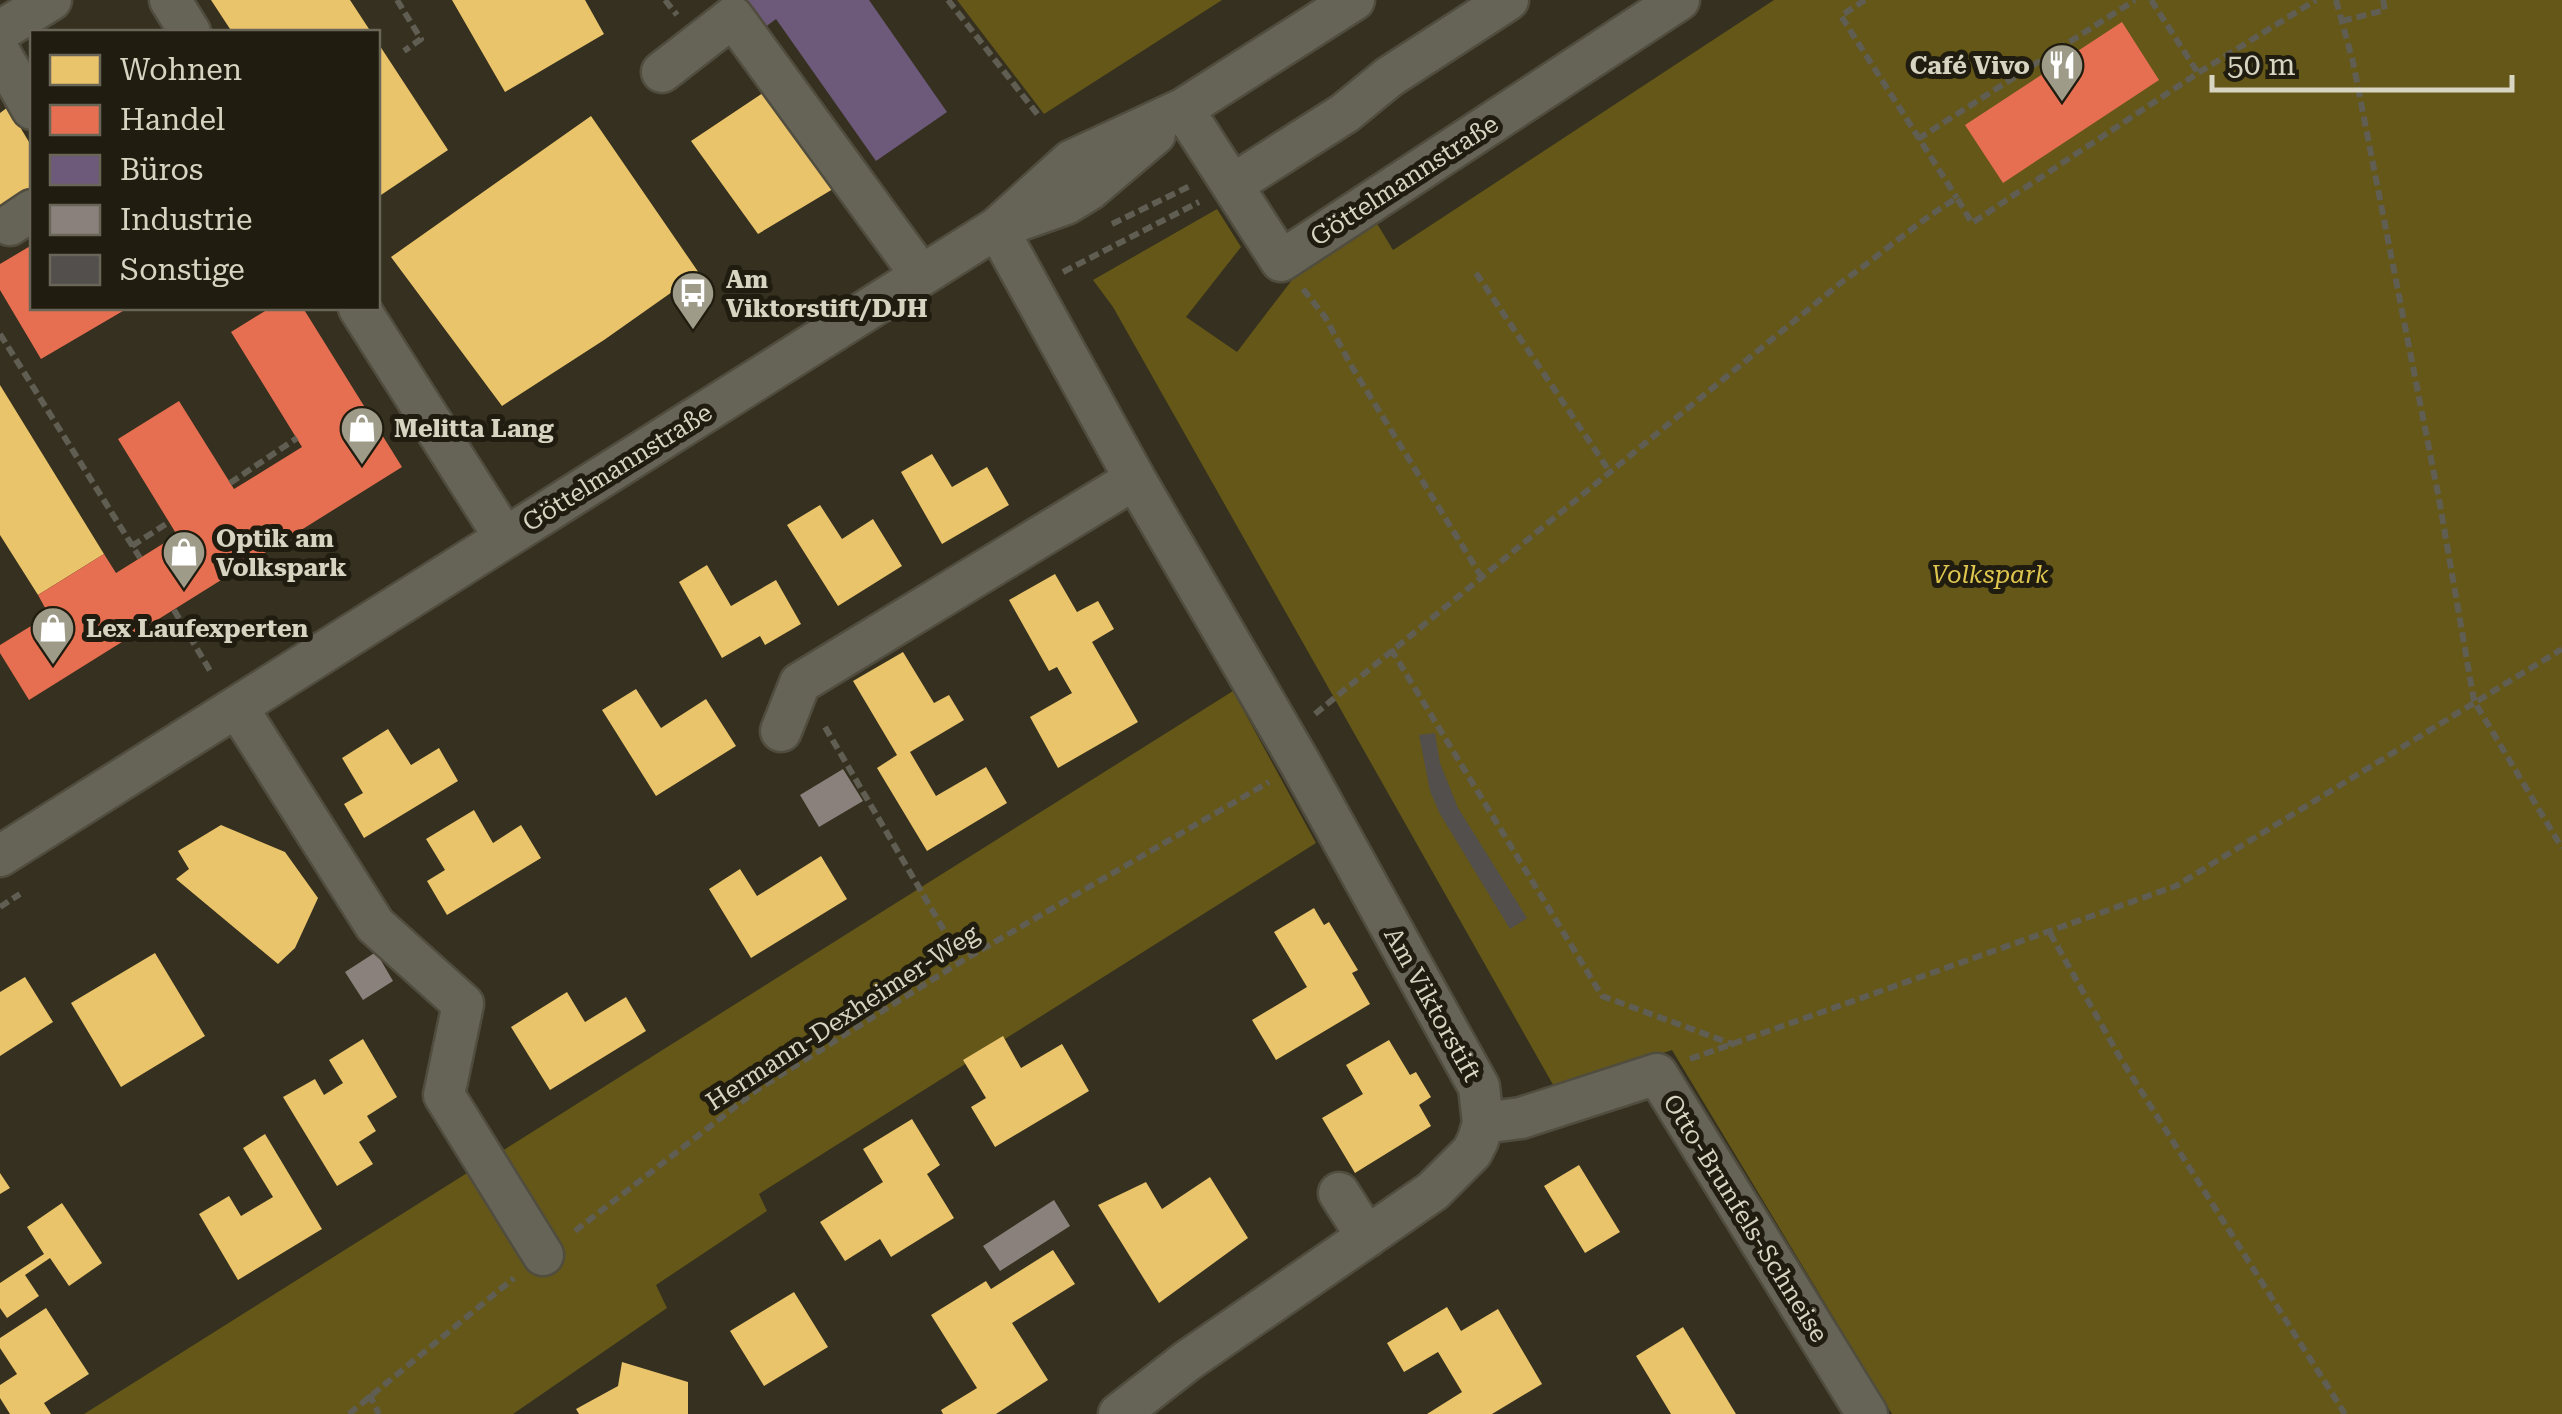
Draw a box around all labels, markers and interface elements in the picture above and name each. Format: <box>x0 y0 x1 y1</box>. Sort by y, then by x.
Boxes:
legend <box>30 30 380 310</box>
scale bar <box>2212 30 2512 92</box>
restaurant icon: Café Vivo <box>2039 42 2085 103</box>
text: 50 m <box>2227 47 2296 82</box>
place label: Café Vivo <box>1910 51 2030 80</box>
text: Wohnen <box>120 52 242 87</box>
text: Handel <box>120 102 225 137</box>
street label: Göttelmannstraße <box>1305 109 1504 252</box>
text: Büros <box>120 152 203 187</box>
text: Industrie <box>120 202 252 237</box>
text: Sonstige <box>120 252 245 287</box>
place label: Am Viktorstift/DJH <box>726 265 928 323</box>
bus stop icon: Am Viktorstift/DJH <box>670 270 716 331</box>
street label: Göttelmannstraße <box>517 397 717 537</box>
shop icon: Melitta Lang <box>339 405 385 466</box>
place label: Melitta Lang <box>394 414 554 443</box>
place label: Optik am Volkspark <box>216 524 347 582</box>
shop icon: Optik am Volkspark <box>161 529 207 590</box>
park label: Volkspark <box>1931 560 2049 589</box>
shop icon: Lex Laufexperten <box>30 605 76 666</box>
place label: Lex Laufexperten <box>86 614 309 643</box>
street label: Hermann-Dexheimer-Weg <box>701 918 985 1116</box>
street label: Am Viktorstift <box>1378 922 1487 1086</box>
street label: Otto-Brunfels-Schneise <box>1657 1089 1834 1348</box>

